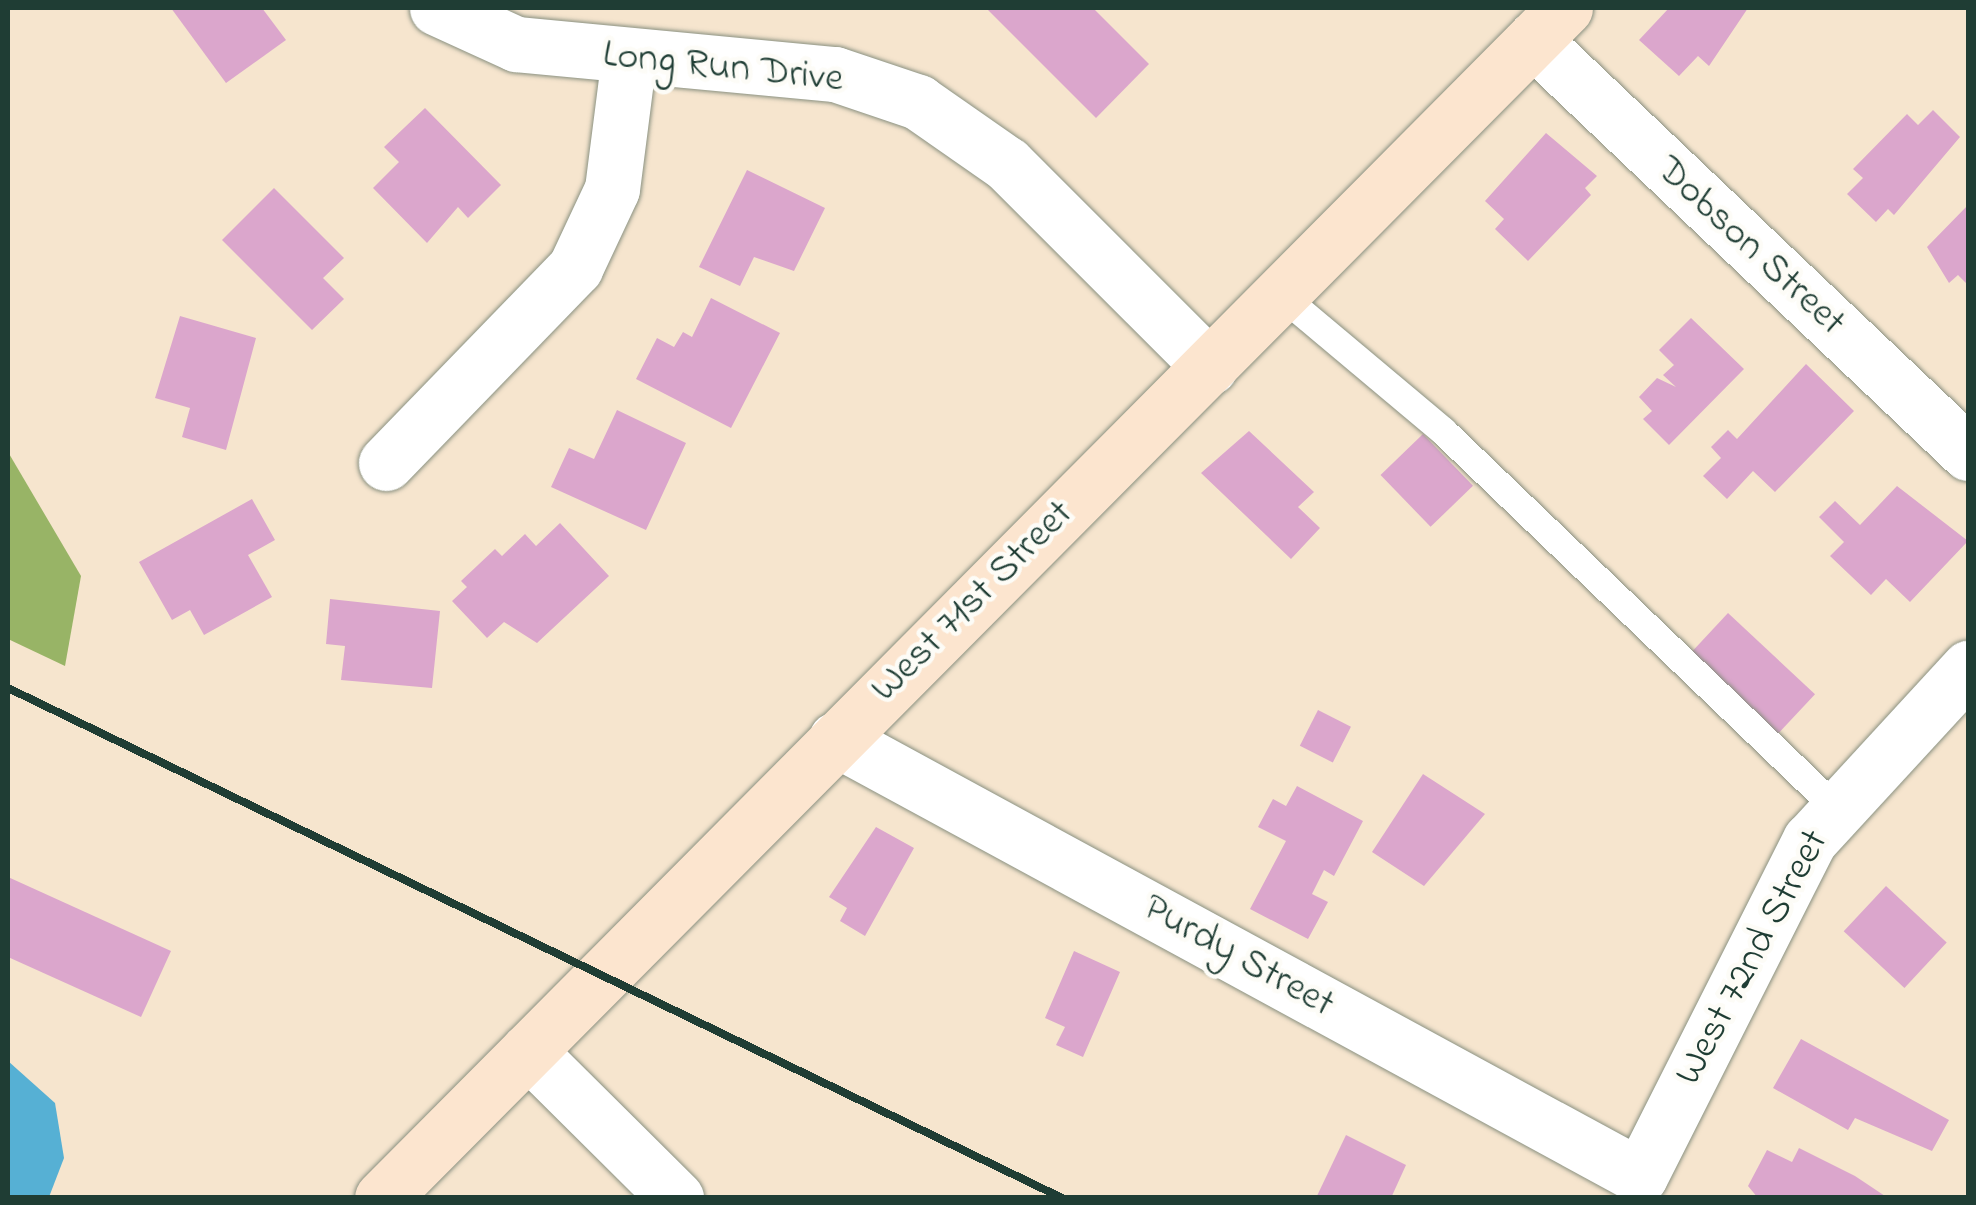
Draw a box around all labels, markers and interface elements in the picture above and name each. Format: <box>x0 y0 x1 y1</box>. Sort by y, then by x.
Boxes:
street label: Long Run Drive <box>600 32 846 104</box>
street label: Dobson Street <box>1645 147 1855 347</box>
street label: West 71st Street <box>862 491 1084 713</box>
street label: West 72nd Street <box>1666 822 1840 1094</box>
street label: Purdy Street <box>1134 885 1342 1029</box>

